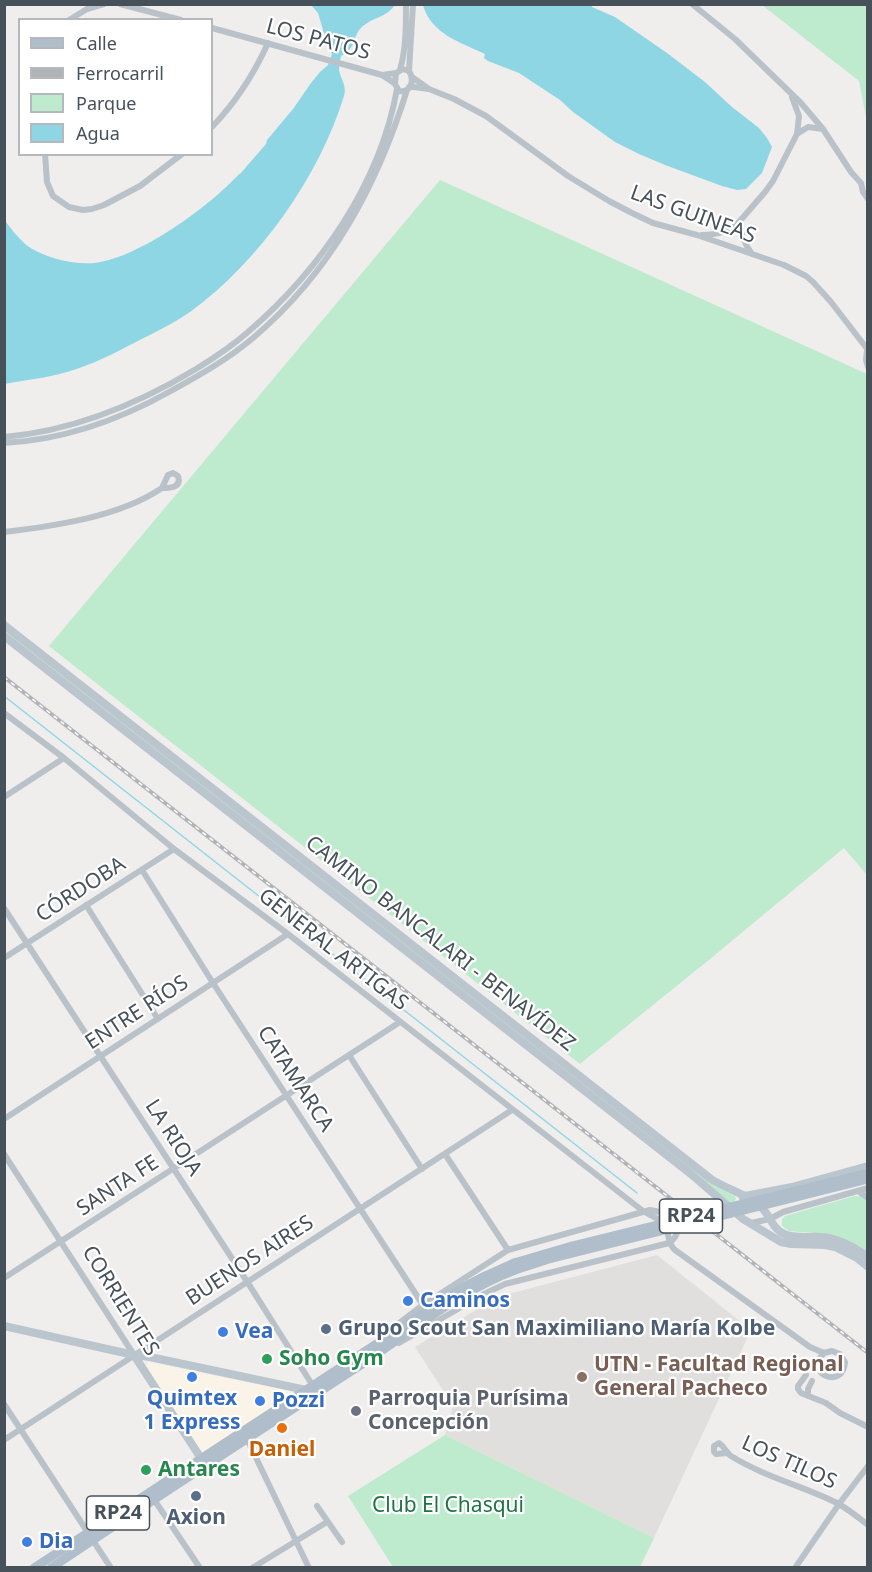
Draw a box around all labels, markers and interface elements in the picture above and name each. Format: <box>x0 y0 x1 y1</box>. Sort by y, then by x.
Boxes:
street label: LOS PATOS <box>263 14 373 66</box>
legend <box>18 18 213 156</box>
text: Calle <box>76 31 117 55</box>
text: Ferrocarril <box>76 61 164 85</box>
text: Parque <box>76 91 136 115</box>
text: Agua <box>76 121 120 145</box>
street label: LAS GUINEAS <box>627 181 759 249</box>
street label: CAMINO BANCALARI - BENAVÍDEZ <box>300 831 580 1057</box>
street label: CÓRDOBA <box>32 852 130 928</box>
street label: GENERAL ARTIGAS <box>253 884 413 1016</box>
street label: ENTRE RÍOS <box>81 970 193 1056</box>
street label: CATAMARCA <box>251 1021 339 1137</box>
street label: LA RIOJA <box>139 1095 207 1181</box>
street label: SANTA FE <box>72 1150 164 1222</box>
road number: RP24 <box>660 1199 722 1233</box>
street label: BUENOS AIRES <box>182 1210 318 1312</box>
street label: CORRIENTES <box>76 1241 164 1361</box>
place label: Caminos <box>420 1288 510 1314</box>
marker: Caminos <box>401 1294 415 1308</box>
place label: Grupo Scout San Maximiliano María Kolbe <box>338 1316 775 1342</box>
place label: Vea <box>235 1319 273 1345</box>
marker: Grupo Scout San Maximiliano María Kolbe <box>319 1322 333 1336</box>
marker: Vea <box>216 1325 230 1339</box>
place label: Soho Gym <box>279 1346 384 1372</box>
marker: Soho Gym <box>260 1352 274 1366</box>
place label: UTN - Facultad Regional General Pacheco <box>594 1352 843 1402</box>
marker: Quimtex 1 Express <box>185 1370 199 1384</box>
marker: UTN - Facultad Regional General Pacheco <box>575 1370 589 1384</box>
place label: Quimtex 1 Express <box>143 1386 241 1436</box>
place label: Parroquia Purísima Concepción <box>368 1386 569 1436</box>
place label: Pozzi <box>272 1388 325 1414</box>
marker: Pozzi <box>253 1394 267 1408</box>
marker: Parroquia Purísima Concepción <box>349 1404 363 1418</box>
marker: Daniel <box>275 1421 289 1435</box>
street label: LOS TILOS <box>738 1431 840 1495</box>
place label: Daniel <box>249 1437 315 1463</box>
place label: Antares <box>158 1457 240 1483</box>
marker: Antares <box>139 1463 153 1477</box>
marker: Axion <box>189 1489 203 1503</box>
park label: Club El Chasqui <box>372 1493 524 1519</box>
road number: RP24 <box>86 1496 150 1530</box>
place label: Axion <box>166 1505 226 1531</box>
place label: Dia <box>39 1529 73 1555</box>
marker: Dia <box>20 1535 34 1549</box>

